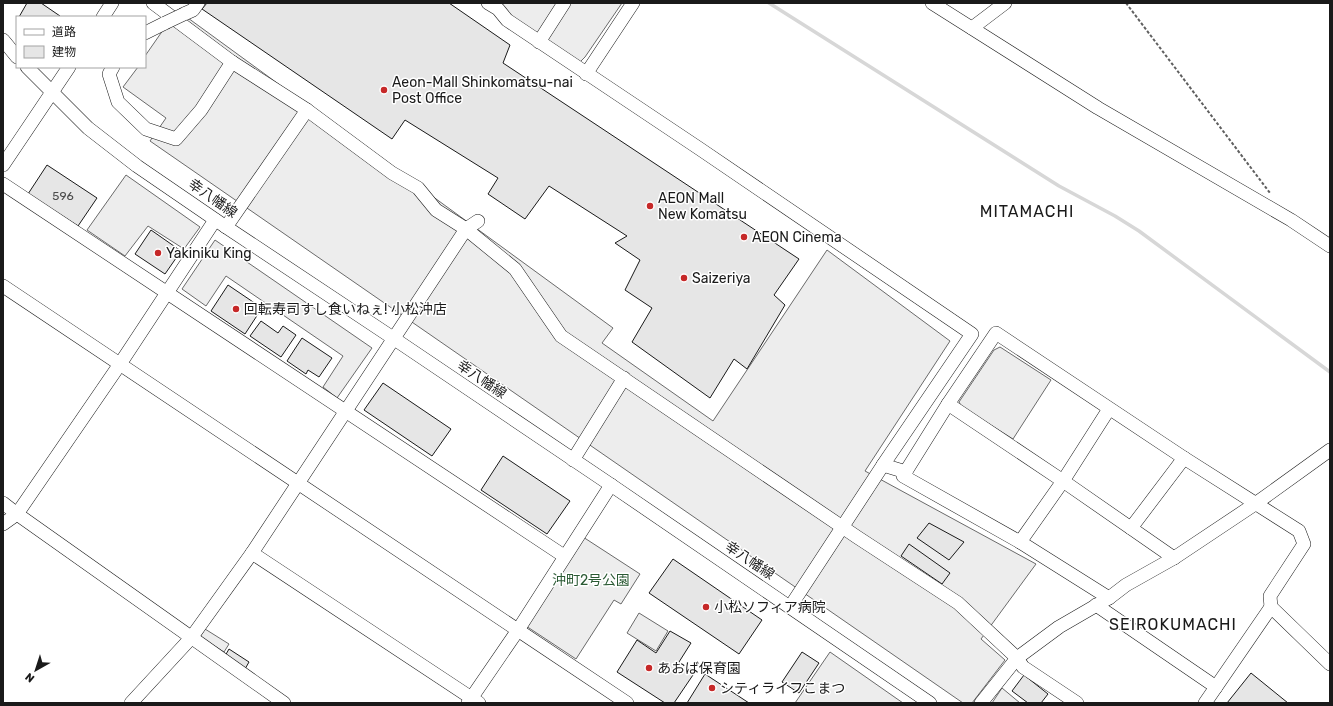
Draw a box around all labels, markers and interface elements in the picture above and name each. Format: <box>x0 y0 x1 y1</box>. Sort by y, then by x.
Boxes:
legend <box>16 16 146 68</box>
text: 道路 <box>52 25 76 39</box>
text: 建物 <box>52 45 76 59</box>
place label: Aeon-Mall Shinkomatsu-nai Post Office <box>392 74 573 107</box>
marker: Aeon-Mall Shinkomatsu-nai Post Office <box>379 85 389 95</box>
street label: 幸八幡線 <box>185 175 241 221</box>
house number: 596 <box>52 189 74 203</box>
place label: AEON Mall New Komatsu <box>658 190 747 223</box>
marker: AEON Mall New Komatsu <box>645 201 655 211</box>
district label: MITAMACHI <box>980 202 1074 221</box>
place label: AEON Cinema <box>752 229 842 246</box>
marker: AEON Cinema <box>739 232 749 242</box>
place label: Yakiniku King <box>166 245 252 262</box>
marker: Yakiniku King <box>153 248 163 258</box>
place label: Saizeriya <box>692 270 751 287</box>
marker: Saizeriya <box>679 273 689 283</box>
place label: 回転寿司すし食いねぇ! 小松沖店 <box>244 301 447 318</box>
marker: 回転寿司すし食いねぇ! 小松沖店 <box>231 304 241 314</box>
street label: 幸八幡線 <box>454 357 510 402</box>
street label: 幸八幡線 <box>722 538 778 583</box>
park label: 沖町2号公園 <box>552 572 630 589</box>
place label: 小松ソフィア病院 <box>714 599 826 616</box>
marker: 小松ソフィア病院 <box>701 602 711 612</box>
district label: SEIROKUMACHI <box>1109 615 1237 634</box>
north arrow <box>16 650 56 690</box>
place label: あおば保育園 <box>657 660 741 677</box>
marker: あおば保育園 <box>644 663 654 673</box>
text: N <box>23 670 37 685</box>
place label: シティライフこまつ <box>720 680 845 697</box>
marker: シティライフこまつ <box>707 683 717 693</box>

